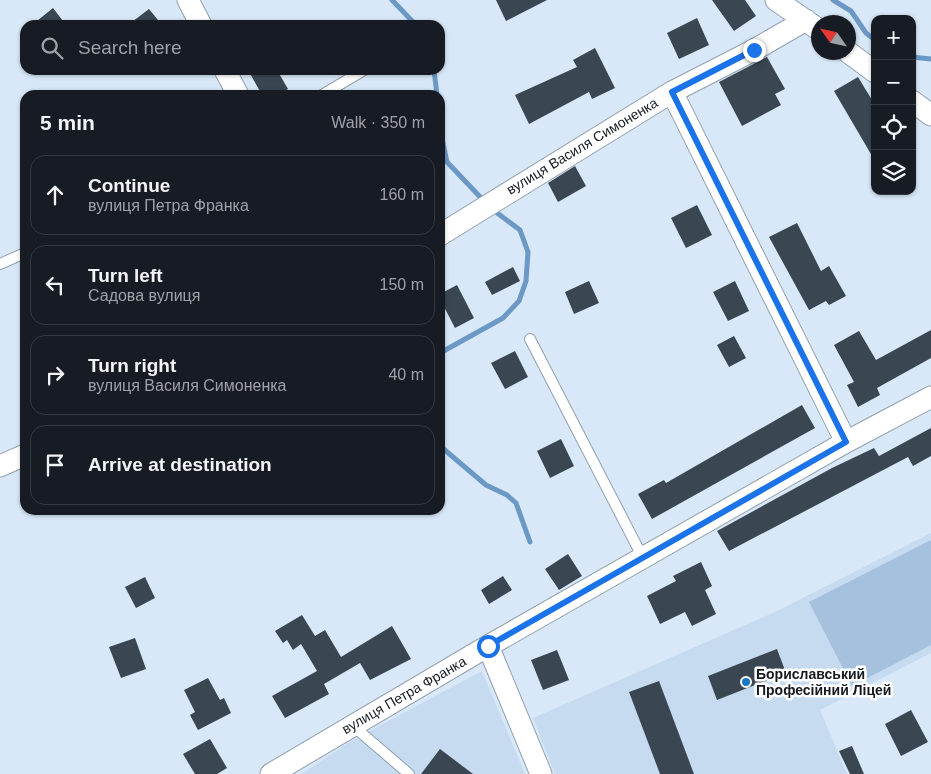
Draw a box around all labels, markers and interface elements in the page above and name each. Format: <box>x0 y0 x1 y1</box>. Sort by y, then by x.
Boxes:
north arrow <box>811 15 856 60</box>
map controls <box>871 15 916 195</box>
button: + <box>871 15 916 60</box>
search box <box>20 20 445 75</box>
icon: search <box>38 34 66 62</box>
text: Search here <box>78 37 182 58</box>
route end <box>743 39 766 62</box>
button: − <box>871 60 916 105</box>
street label: вулиця Василя Симоненка <box>503 94 661 198</box>
button: locate <box>871 105 916 150</box>
text: 5 min <box>40 111 95 134</box>
text: Walk · 350 m <box>331 114 425 131</box>
button: layers <box>871 150 916 195</box>
text: Continue <box>88 175 170 196</box>
icon: ahead <box>41 181 69 209</box>
text: 160 m <box>380 186 424 203</box>
text: вулиця Петра Франка <box>88 197 249 214</box>
text: Turn left <box>88 265 163 286</box>
icon: left <box>41 271 69 299</box>
text: 150 m <box>380 276 424 293</box>
text: Садова вулиця <box>88 287 200 304</box>
text: Turn right <box>88 355 176 376</box>
icon: right <box>41 361 69 389</box>
text: 40 m <box>388 366 424 383</box>
text: вулиця Василя Симоненка <box>88 377 287 394</box>
icon: arrive <box>41 451 69 479</box>
text: Arrive at destination <box>88 454 272 475</box>
route start <box>477 635 500 658</box>
street label: вулиця Петра Франка <box>339 653 469 737</box>
place label: Бориславський Професійний Ліцей <box>756 666 891 698</box>
marker: Бориславський Професійний Ліцей <box>740 676 752 688</box>

